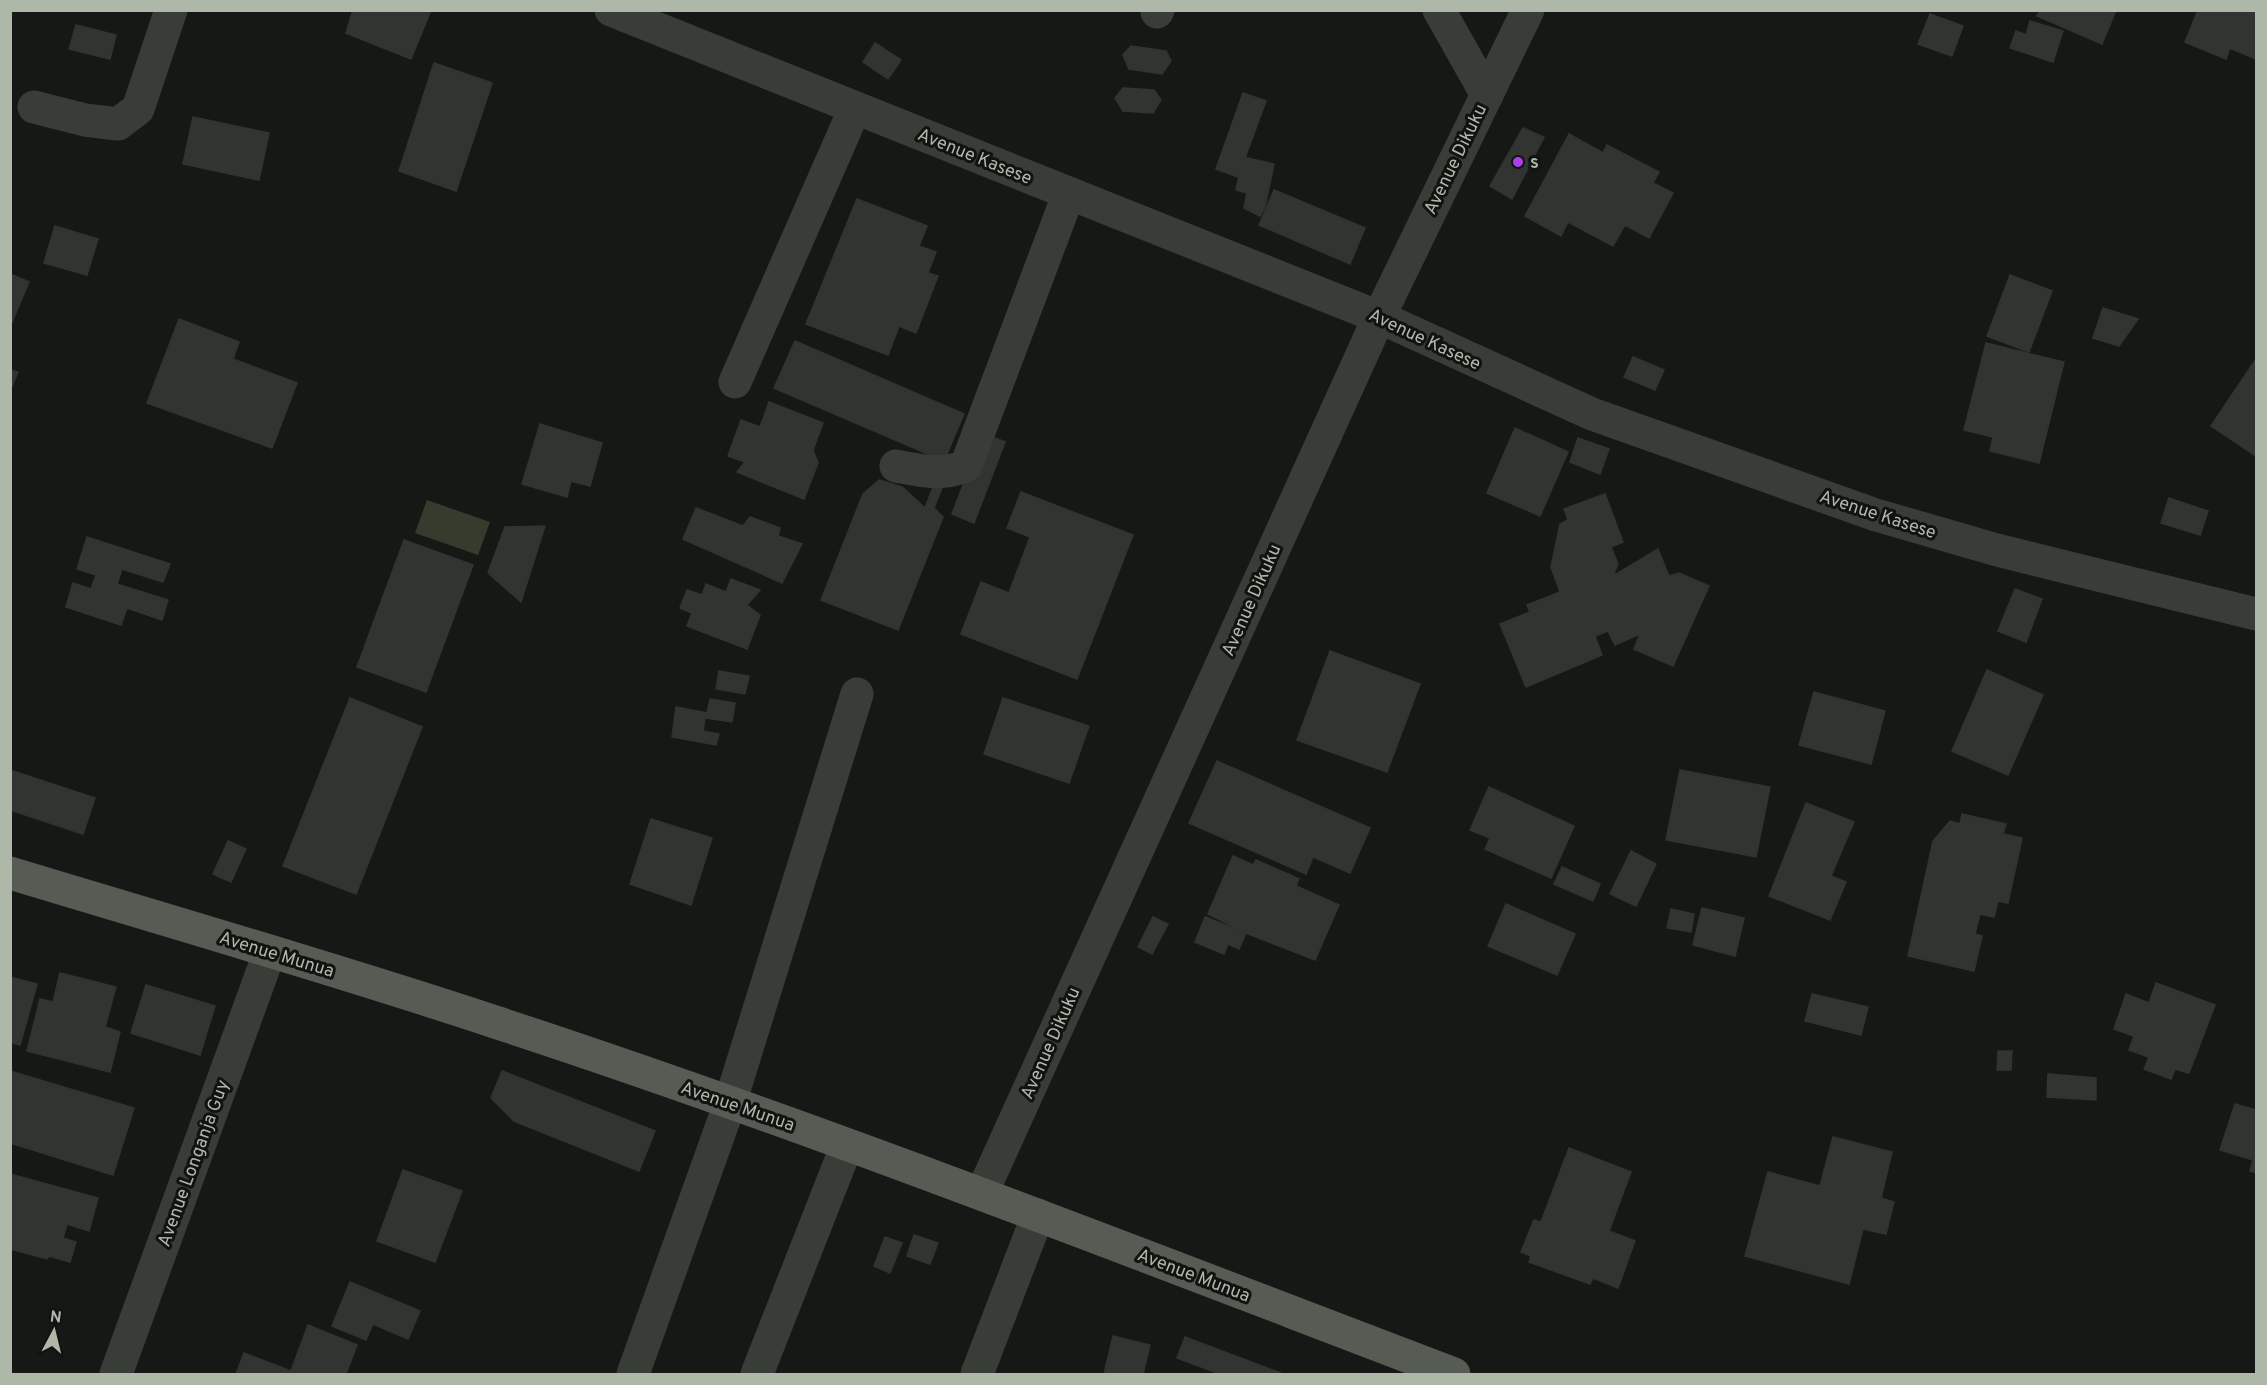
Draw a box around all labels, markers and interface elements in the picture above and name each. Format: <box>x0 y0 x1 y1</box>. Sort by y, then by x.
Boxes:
street label: Avenue Dikuku <box>1420 101 1493 219</box>
street label: Avenue Kasese <box>914 124 1035 191</box>
place label: s <box>1530 152 1539 175</box>
marker: s <box>1511 155 1525 169</box>
street label: Avenue Kasese <box>1365 304 1484 376</box>
street label: Avenue Kasese <box>1816 486 1939 545</box>
street label: Avenue Dikuku <box>1217 541 1287 660</box>
street label: Avenue Munua <box>216 927 337 984</box>
street label: Avenue Dikuku <box>1016 984 1086 1103</box>
street label: Avenue Longanja Guy <box>154 1077 235 1250</box>
street label: Avenue Munua <box>678 1077 798 1138</box>
street label: Avenue Munua <box>1134 1244 1253 1308</box>
north arrow <box>24 1301 84 1361</box>
text: N <box>49 1307 63 1329</box>

